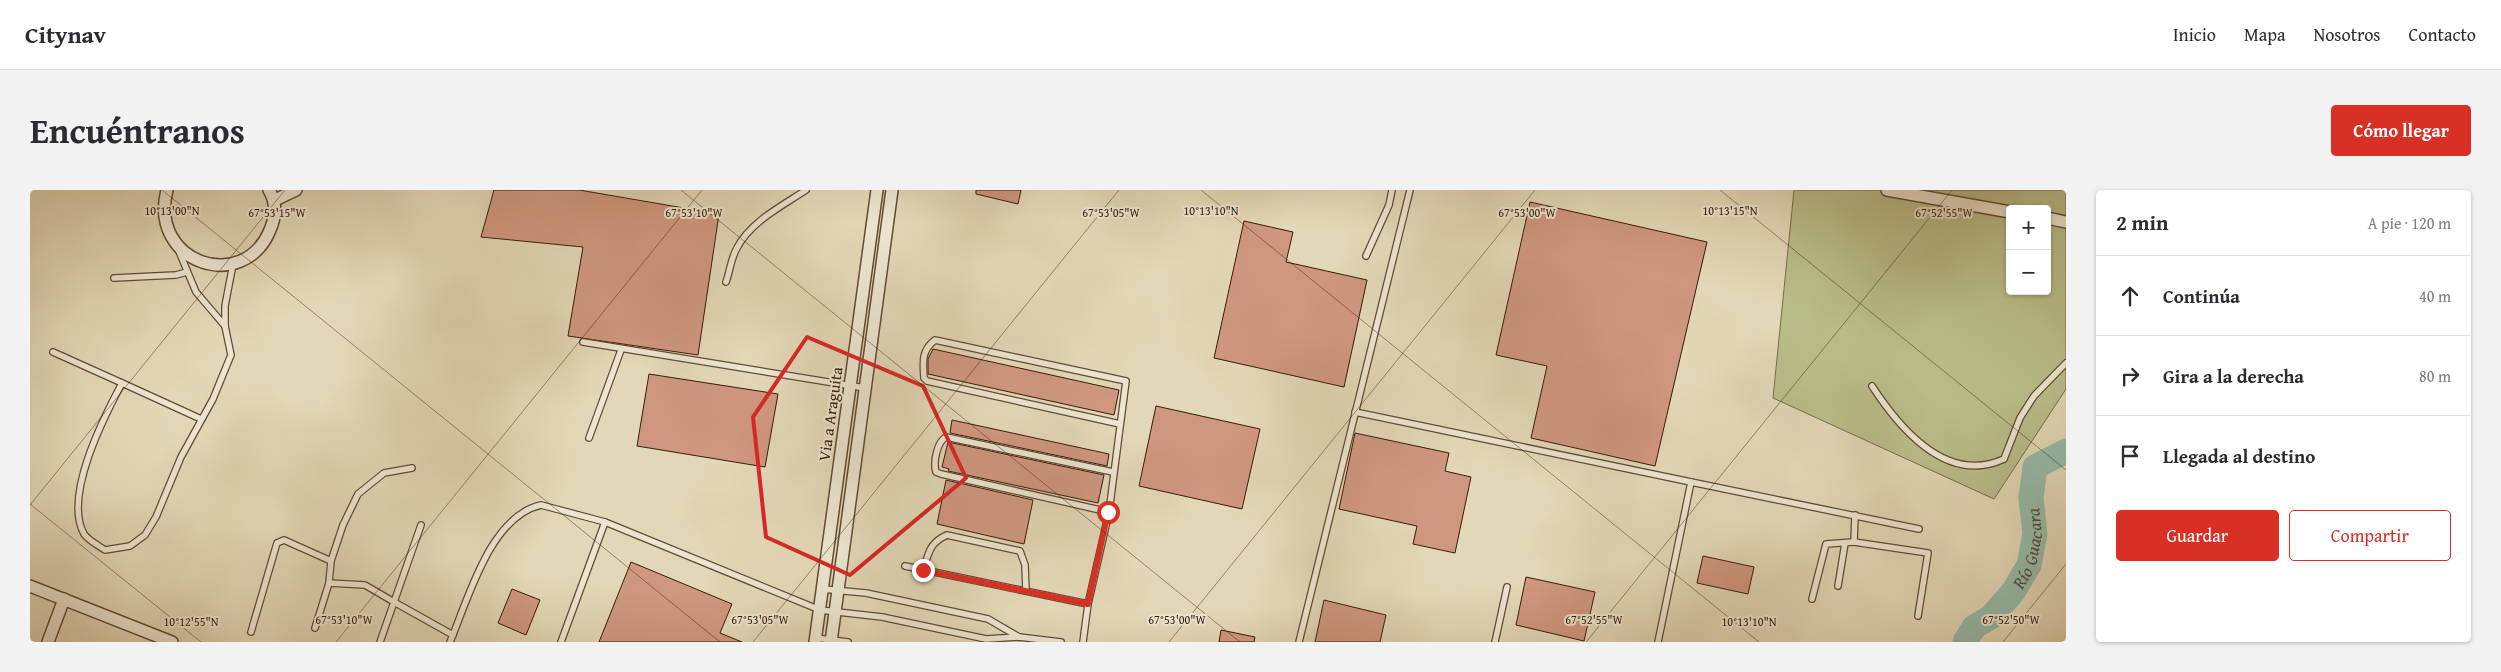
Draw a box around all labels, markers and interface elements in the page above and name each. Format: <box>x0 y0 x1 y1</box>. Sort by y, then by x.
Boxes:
text: Citynav <box>25 17 106 52</box>
text: Inicio <box>2173 21 2216 48</box>
text: Mapa <box>2244 21 2285 48</box>
text: Nosotros <box>2313 21 2381 48</box>
text: Contacto <box>2409 21 2476 48</box>
text: Encuéntranos <box>30 105 245 156</box>
button: Cómo llegar <box>2331 105 2471 156</box>
text: 10°13'00"N <box>144 202 200 219</box>
text: 10°13'10"N <box>1183 202 1239 219</box>
text: 10°13'15"N <box>1702 202 1758 219</box>
text: 67°53'15"W <box>248 204 307 221</box>
text: 67°53'10"W <box>665 204 724 221</box>
text: 67°53'05"W <box>1082 204 1141 221</box>
text: 67°53'00"W <box>1498 204 1557 221</box>
text: 67°52'55"W <box>1915 204 1974 221</box>
map controls <box>2006 205 2051 295</box>
button: + <box>2006 205 2051 250</box>
text: 2 min <box>2116 207 2168 238</box>
text: A pie · 120 m <box>2368 211 2451 235</box>
button: − <box>2006 250 2051 295</box>
icon: ahead <box>2116 282 2144 310</box>
text: Continúa <box>2163 282 2240 310</box>
text: 40 m <box>2419 284 2451 308</box>
icon: right <box>2116 362 2144 390</box>
text: Gira a la derecha <box>2163 362 2304 390</box>
text: 80 m <box>2419 364 2451 388</box>
street label: Via a Araguita <box>811 365 849 463</box>
icon: arrive <box>2116 442 2144 470</box>
text: Llegada al destino <box>2163 442 2315 470</box>
route start <box>1097 501 1120 524</box>
water label: Río Guacara <box>2004 506 2049 594</box>
button: Guardar <box>2116 510 2279 561</box>
button: Compartir <box>2289 510 2451 561</box>
route end <box>912 559 935 582</box>
text: 67°53'10"W <box>315 611 374 628</box>
text: 67°53'05"W <box>731 611 790 628</box>
text: 67°53'00"W <box>1148 611 1207 628</box>
text: 67°52'55"W <box>1565 611 1624 628</box>
text: 67°52'50"W <box>1982 611 2041 628</box>
text: 10°12'55"N <box>163 613 219 630</box>
text: 10°13'10"N <box>1721 613 1777 630</box>

